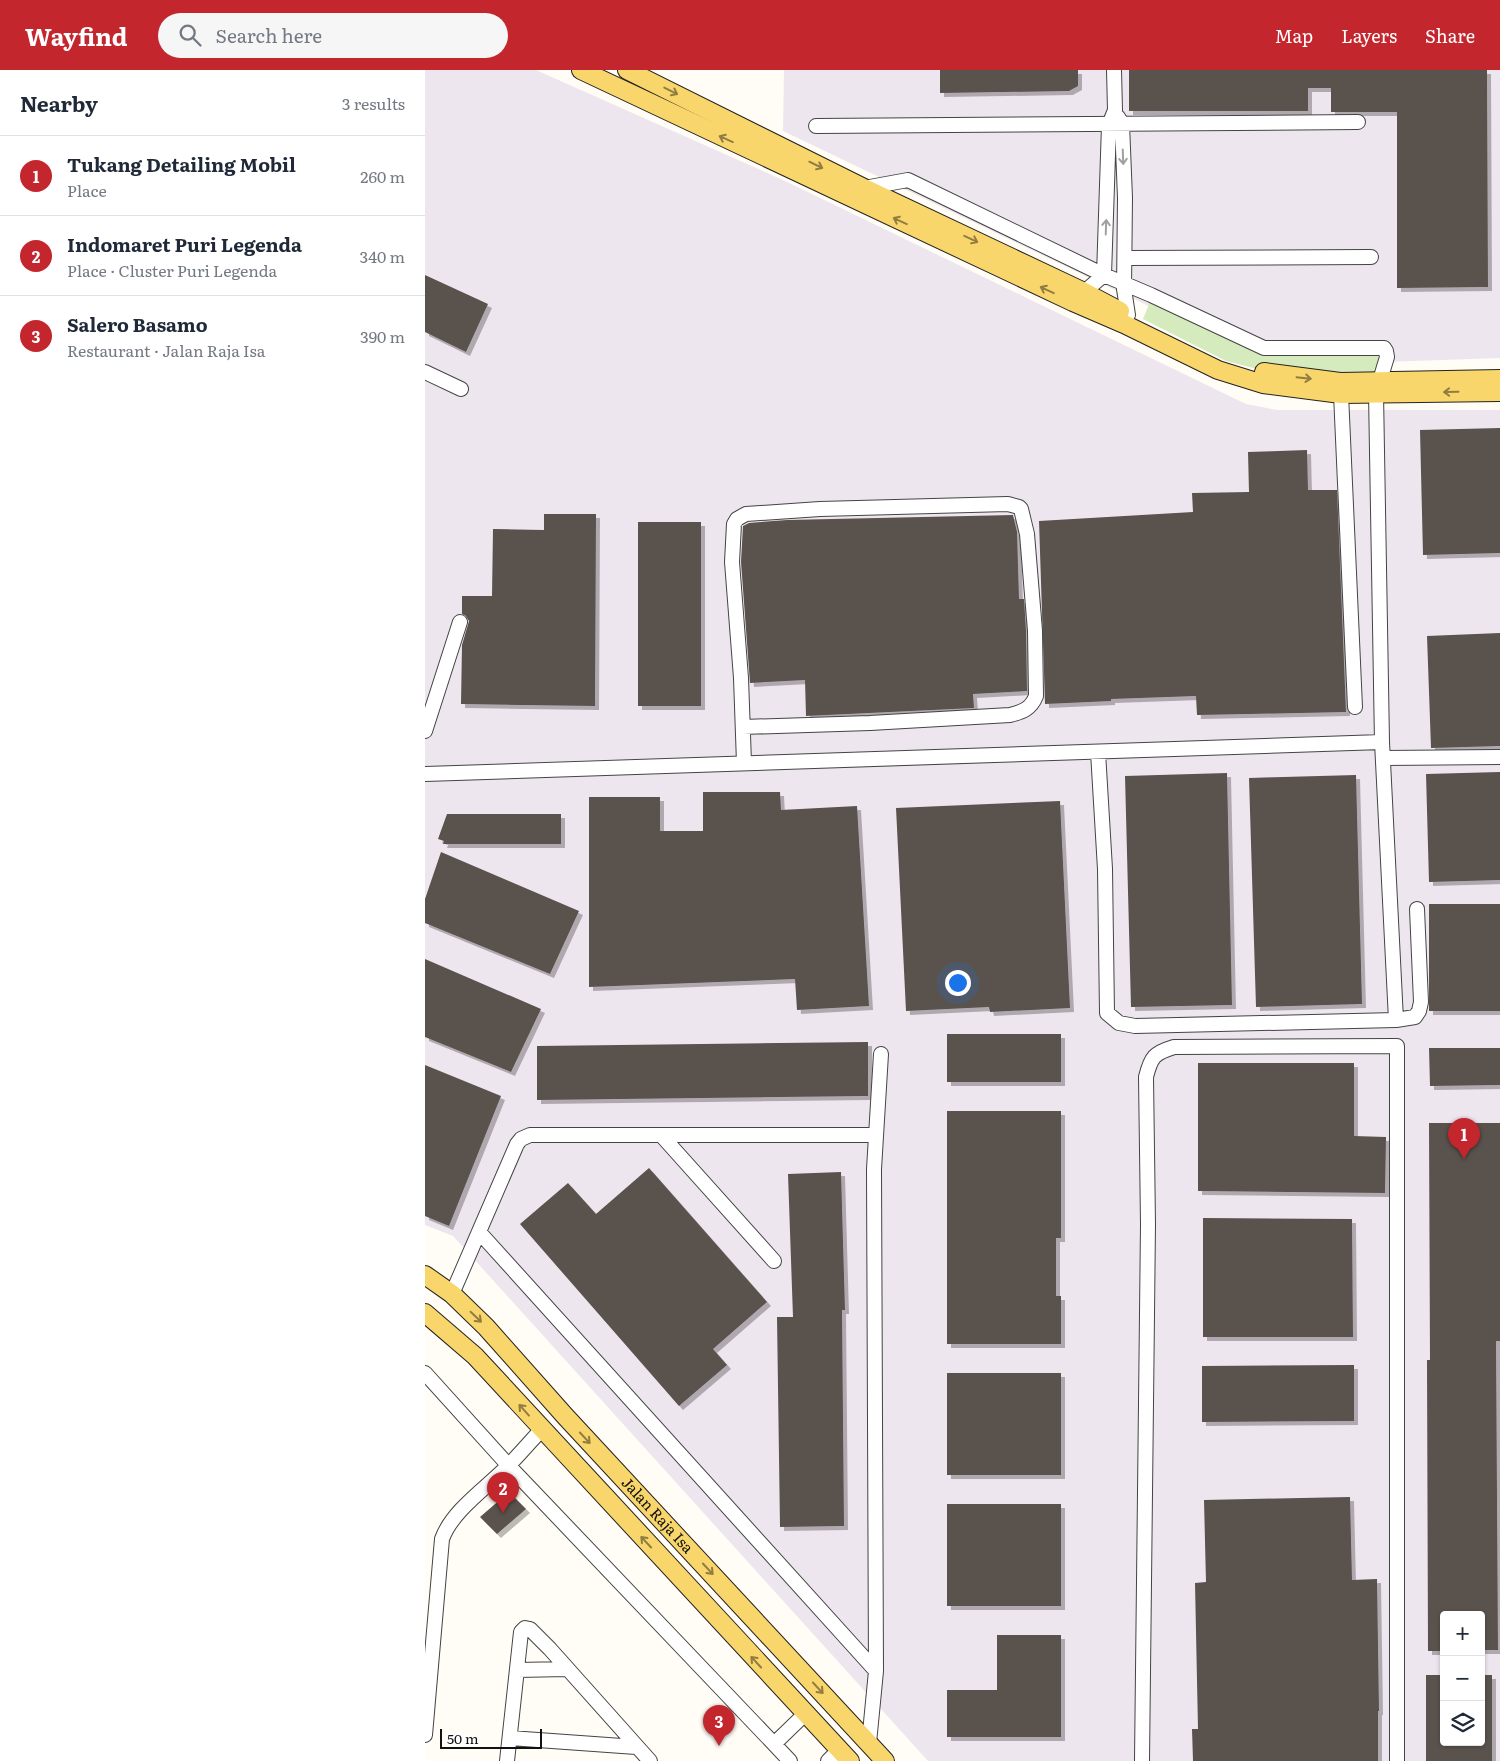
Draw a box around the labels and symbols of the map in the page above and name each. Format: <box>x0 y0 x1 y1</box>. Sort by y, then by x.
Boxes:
one-way arrow <box>663 87 677 97</box>
one-way arrow <box>719 134 734 144</box>
one-way arrow <box>1118 148 1128 165</box>
one-way arrow <box>808 160 823 170</box>
one-way arrow <box>893 215 908 225</box>
one-way arrow <box>1101 219 1110 235</box>
one-way arrow <box>963 235 978 244</box>
one-way arrow <box>1040 285 1055 295</box>
one-way arrow <box>1296 373 1312 382</box>
one-way arrow <box>1444 387 1460 397</box>
your location <box>945 970 971 996</box>
pin: 1 <box>1448 1118 1480 1159</box>
one-way arrow <box>470 1311 482 1323</box>
one-way arrow <box>518 1404 530 1417</box>
one-way arrow <box>579 1431 591 1444</box>
street label: Jalan Raja Isa <box>617 1471 700 1558</box>
pin: 2 <box>487 1472 519 1513</box>
one-way arrow <box>640 1536 652 1549</box>
one-way arrow <box>702 1563 713 1576</box>
one-way arrow <box>751 1655 762 1668</box>
one-way arrow <box>812 1682 824 1695</box>
pin: 3 <box>703 1705 735 1746</box>
scale bar <box>440 1726 543 1749</box>

